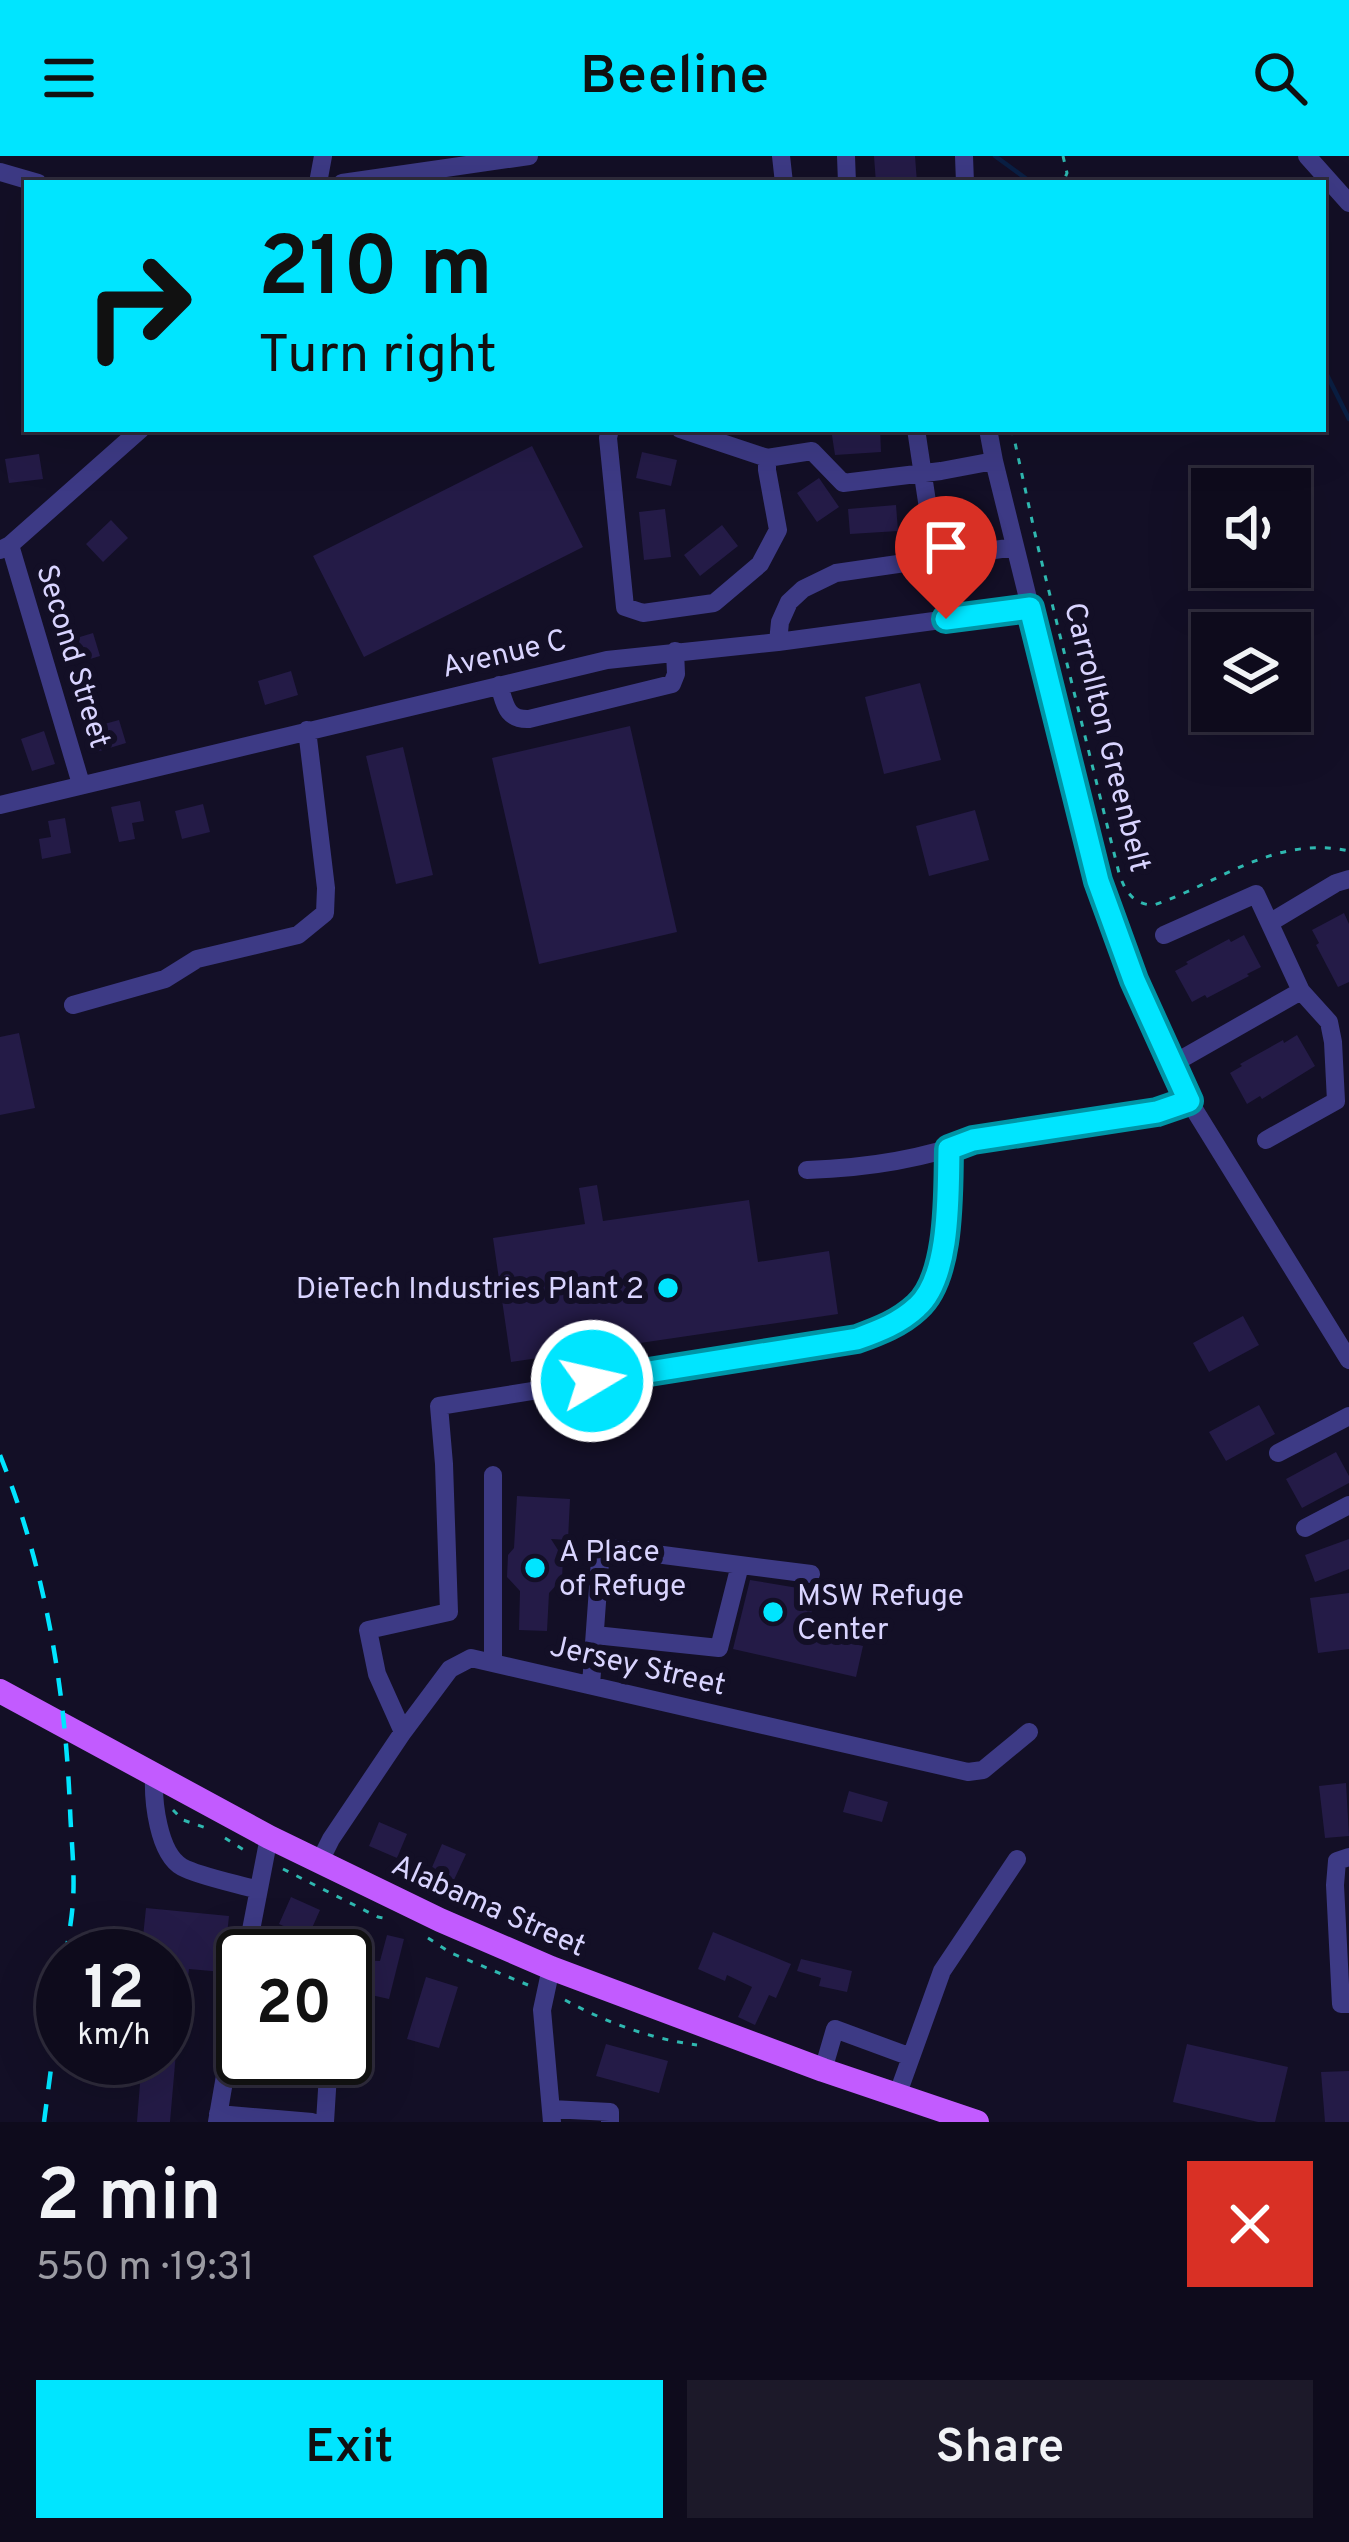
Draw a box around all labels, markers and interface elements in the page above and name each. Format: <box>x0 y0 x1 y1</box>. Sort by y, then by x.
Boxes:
text: Beeline <box>580 44 769 113</box>
icon: menu <box>36 45 102 111</box>
icon: search <box>1247 45 1313 111</box>
text: 210 m <box>258 219 493 325</box>
icon: right <box>60 228 216 384</box>
text: Turn right <box>258 323 497 392</box>
map controls <box>1191 468 1311 732</box>
button: sound <box>1191 468 1311 588</box>
pin <box>895 496 997 619</box>
icon: arrive <box>913 514 979 580</box>
street label: Second Street <box>26 561 117 753</box>
street label: Carrollton Greenbelt <box>1054 599 1157 876</box>
button: layers <box>1191 612 1311 732</box>
street label: Avenue C <box>439 623 570 688</box>
place label: DieTech Industries Plant 2 <box>296 1272 644 1309</box>
marker: DieTech Industries Plant 2 <box>655 1275 681 1301</box>
position arrow <box>529 1318 655 1444</box>
place label: A Place of Refuge <box>559 1535 686 1606</box>
marker: A Place of Refuge <box>522 1555 548 1581</box>
place label: MSW Refuge Center <box>797 1579 964 1650</box>
marker: MSW Refuge Center <box>760 1599 786 1625</box>
street label: Jersey Street <box>546 1629 729 1706</box>
street label: Alabama Street <box>385 1848 591 1967</box>
speed limit sign: 20 <box>216 1929 372 2085</box>
text: 12 <box>84 1954 144 2030</box>
text: km/h <box>78 2018 150 2055</box>
text: 2 min <box>36 2154 222 2246</box>
button: close <box>1187 2161 1313 2287</box>
text: 550 m · 19:31 <box>36 2245 254 2294</box>
button: Exit <box>36 2380 663 2518</box>
button: Share <box>687 2380 1313 2518</box>

